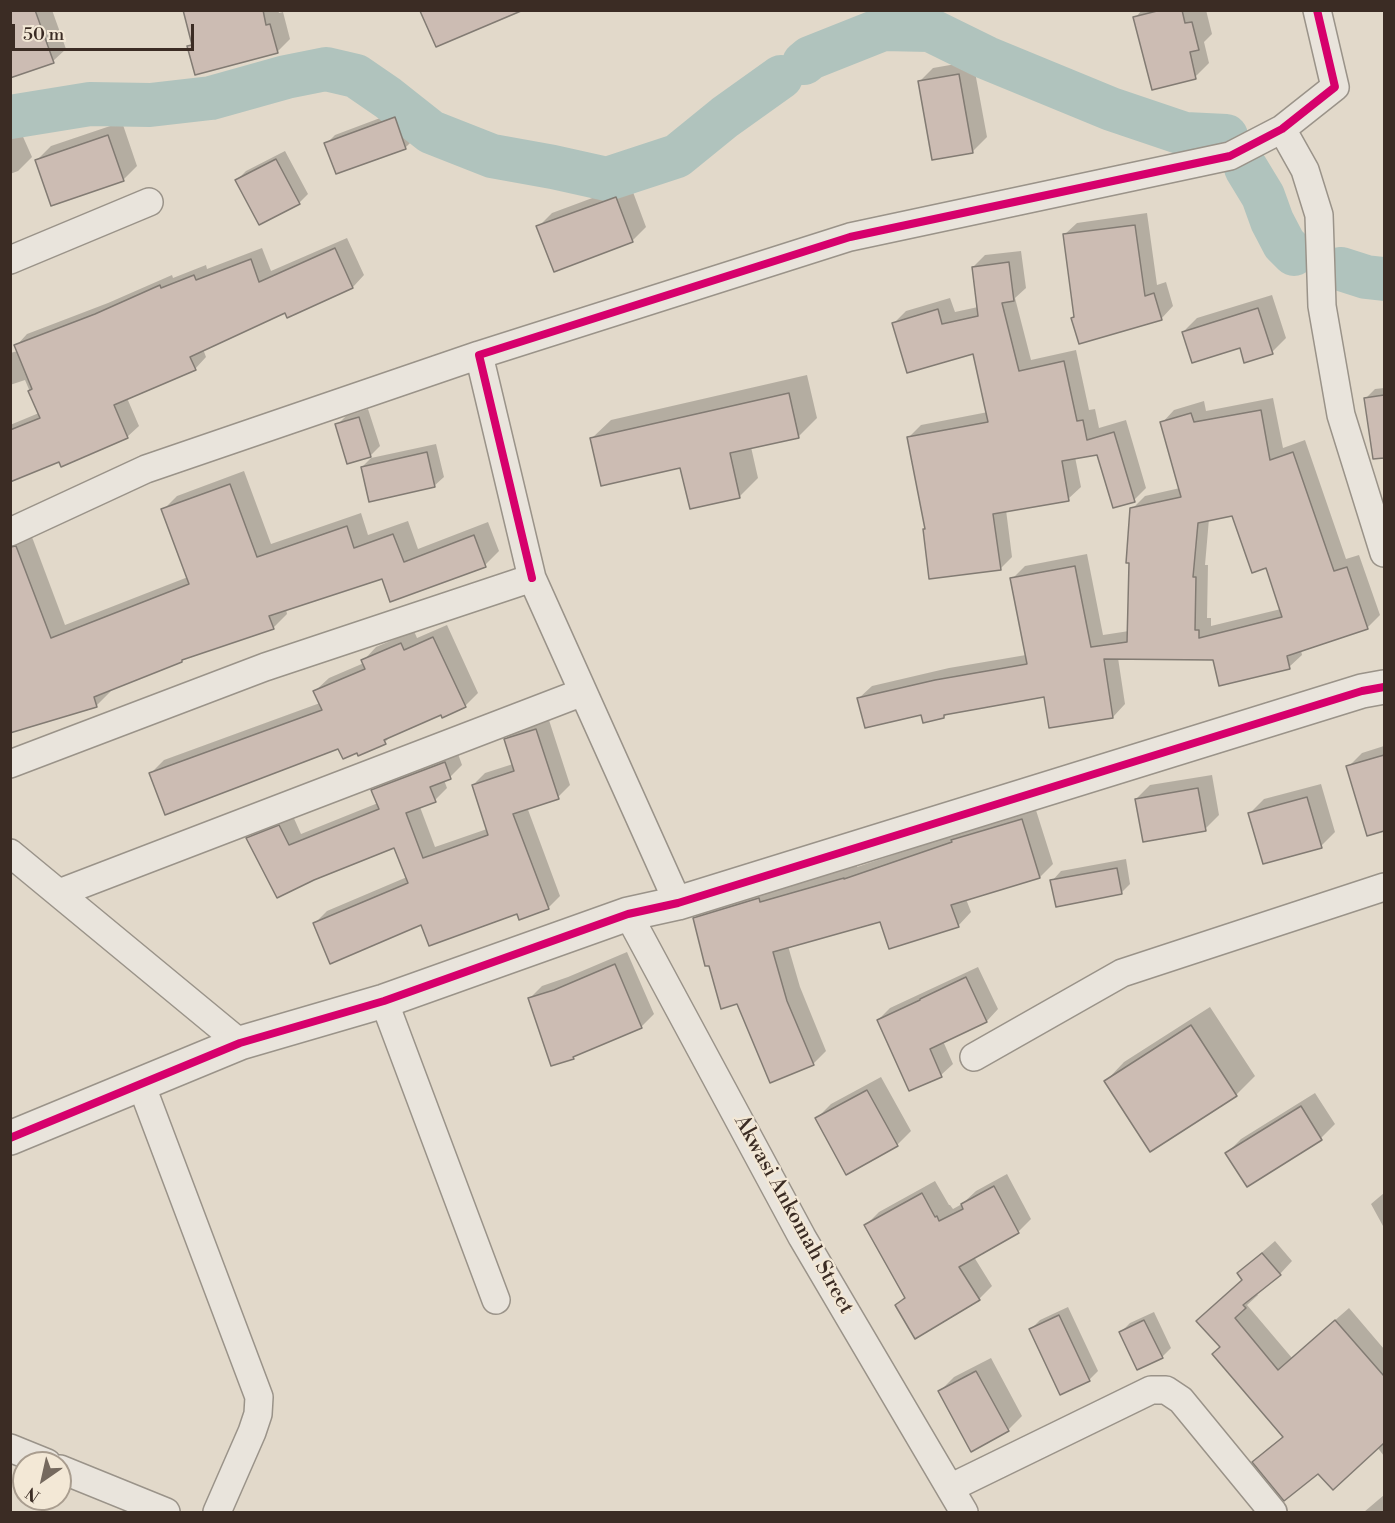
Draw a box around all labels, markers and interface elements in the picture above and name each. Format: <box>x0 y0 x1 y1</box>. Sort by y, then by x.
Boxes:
scale bar <box>15 12 196 50</box>
text: 50 m <box>23 23 64 46</box>
street label: Akwasi Ankomah Street <box>728 1111 858 1319</box>
north arrow <box>12 1451 72 1511</box>
text: N <box>22 1482 44 1506</box>

